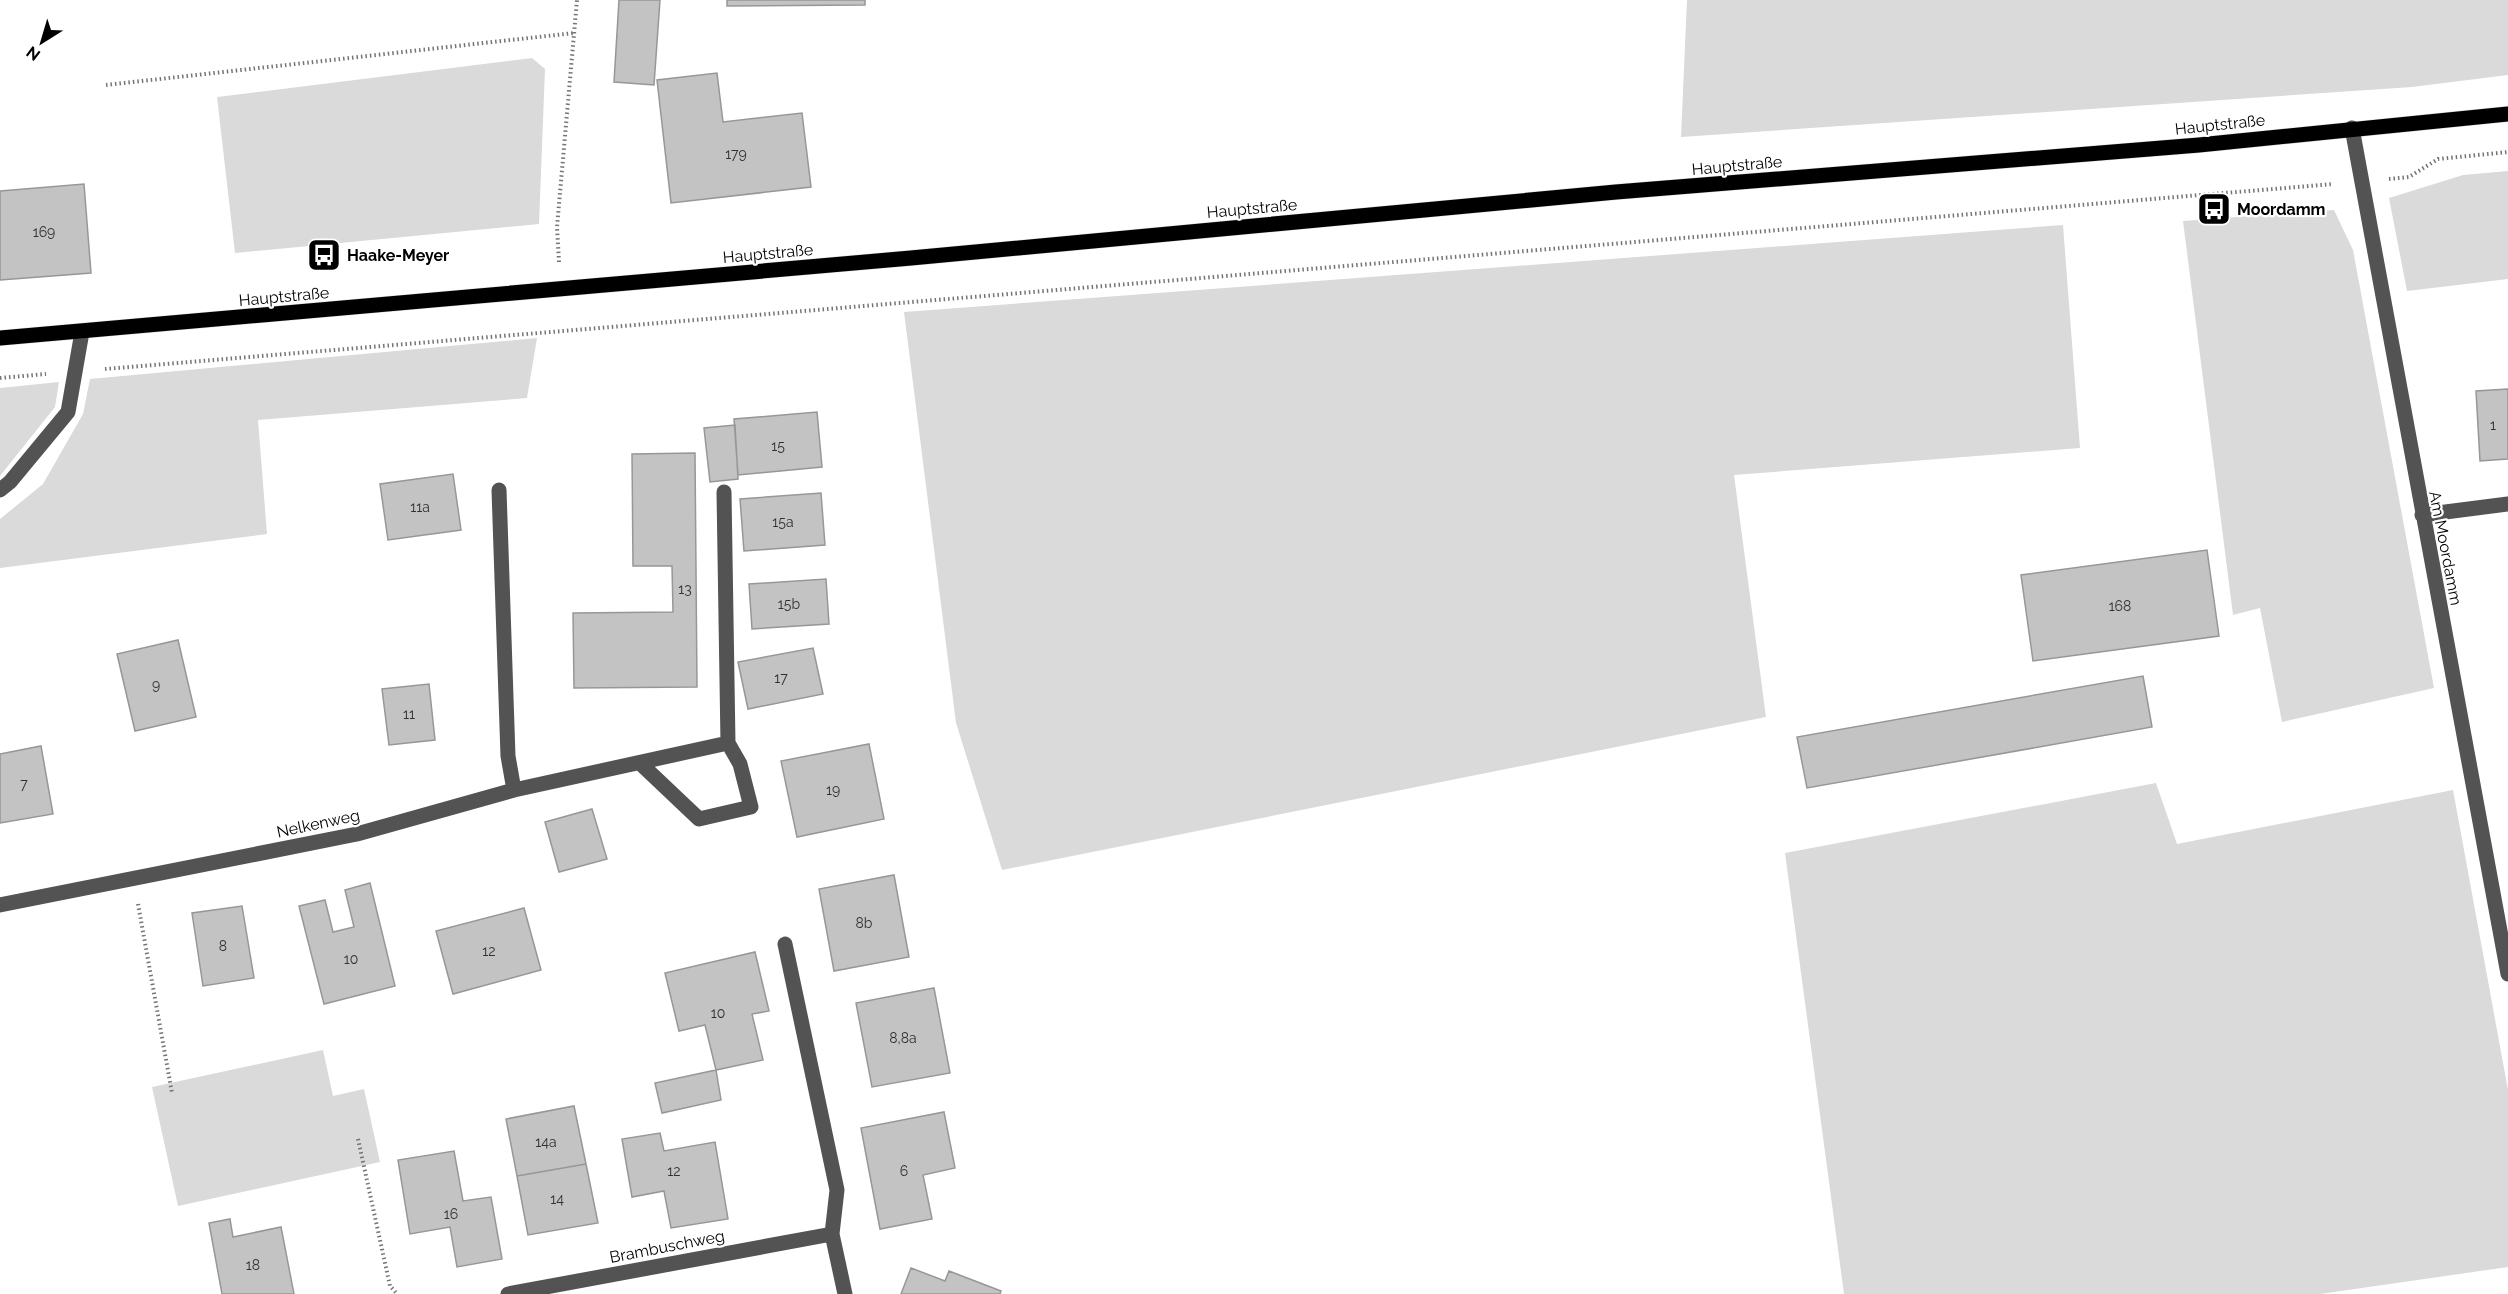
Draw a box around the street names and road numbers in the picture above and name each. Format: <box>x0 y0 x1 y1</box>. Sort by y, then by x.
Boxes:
street label: Hauptstraße <box>2174 110 2266 139</box>
street label: Hauptstraße <box>1691 152 1783 179</box>
street label: Hauptstraße <box>1206 195 1298 222</box>
street label: Hauptstraße <box>722 240 814 267</box>
street label: Hauptstraße <box>238 283 330 310</box>
street label: Am Moordamm <box>2425 489 2466 607</box>
street label: Nelkenweg <box>275 805 361 842</box>
street label: Brambuschweg <box>608 1226 726 1267</box>

